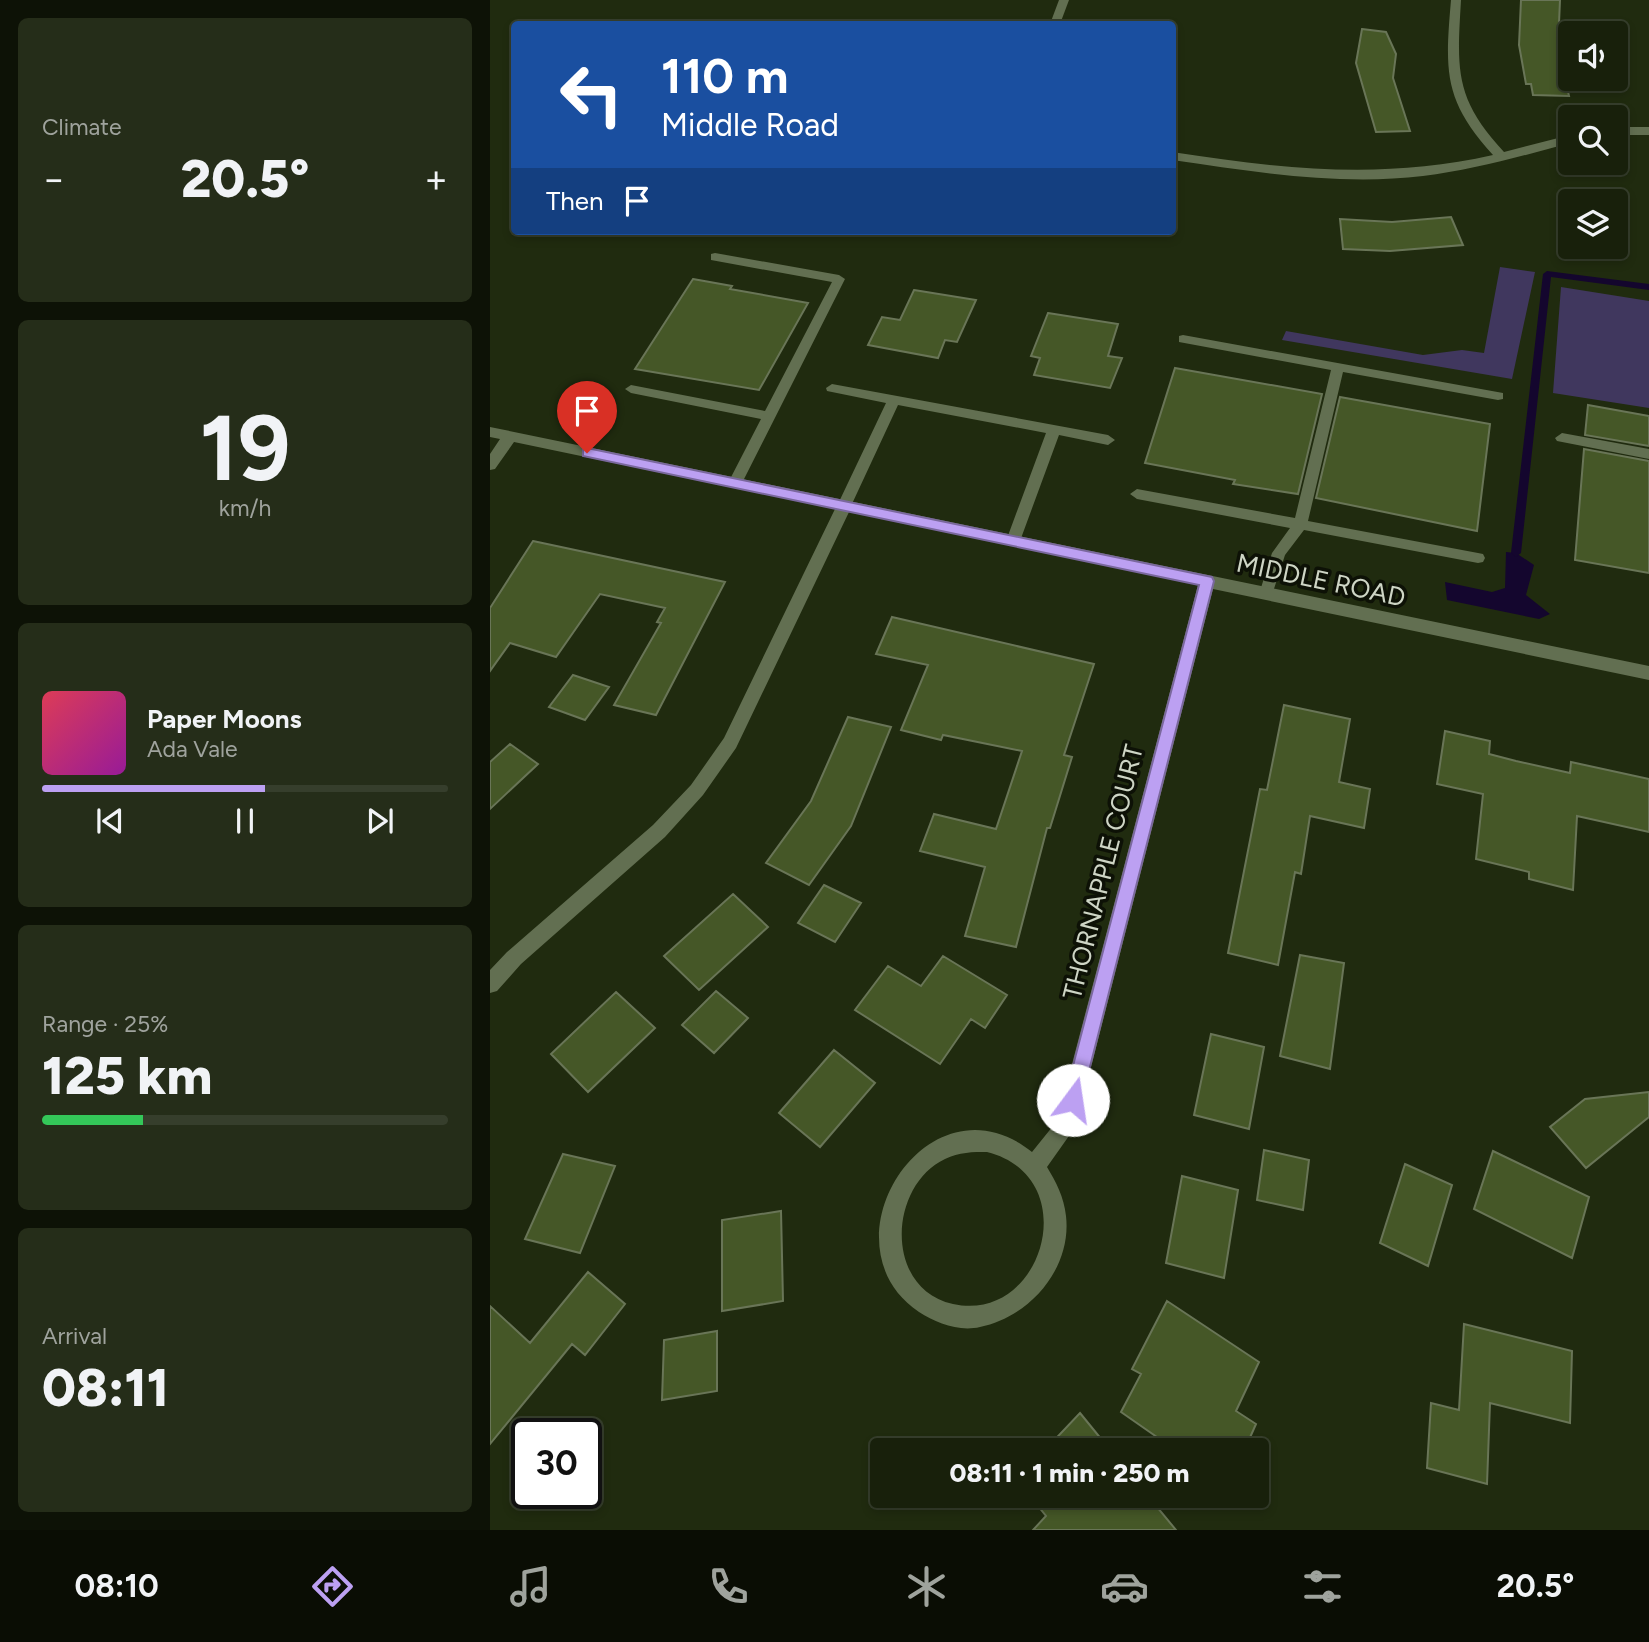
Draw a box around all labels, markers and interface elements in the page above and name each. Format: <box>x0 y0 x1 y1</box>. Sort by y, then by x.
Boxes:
map controls <box>1558 21 1628 259</box>
button: sound <box>1558 21 1628 91</box>
text: 110 m <box>661 46 789 105</box>
icon: left <box>546 49 637 140</box>
button: search <box>1558 105 1628 175</box>
text: Middle Road <box>661 106 839 144</box>
text: Climate <box>42 113 121 141</box>
text: 20.5° <box>181 148 309 210</box>
text: − <box>42 156 66 202</box>
text: + <box>424 156 448 202</box>
icon: arrive <box>618 182 656 220</box>
text: Then <box>546 185 604 217</box>
button: layers <box>1558 189 1628 259</box>
pin <box>557 381 617 453</box>
icon: arrive <box>568 392 606 430</box>
text: 19 <box>199 394 291 503</box>
text: km/h <box>219 494 271 522</box>
street label: MIDDLE ROAD <box>1233 546 1409 614</box>
text: Paper Moons <box>147 703 302 735</box>
text: Ada Vale <box>147 735 238 763</box>
street label: THORNAPPLE COURT <box>1056 741 1150 1003</box>
icon: previous <box>91 802 129 840</box>
icon: pause <box>226 802 264 840</box>
icon: next <box>361 802 399 840</box>
text: Range · 25% <box>42 1010 168 1038</box>
text: 125 km <box>42 1045 212 1107</box>
position arrow <box>1036 1063 1110 1137</box>
text: Arrival <box>42 1322 107 1350</box>
text: 08:11 <box>42 1357 169 1419</box>
speed limit sign: 30 <box>511 1418 602 1509</box>
text: 08:11 · 1 min · 250 m <box>950 1457 1189 1489</box>
icon: directions <box>308 1562 357 1611</box>
icon: music <box>506 1562 555 1611</box>
icon: phone <box>704 1562 753 1611</box>
icon: climate <box>902 1562 951 1611</box>
icon: car <box>1100 1562 1149 1611</box>
icon: filters <box>1298 1562 1347 1611</box>
text: 08:10 <box>75 1567 159 1605</box>
text: 20.5° <box>1497 1567 1574 1605</box>

